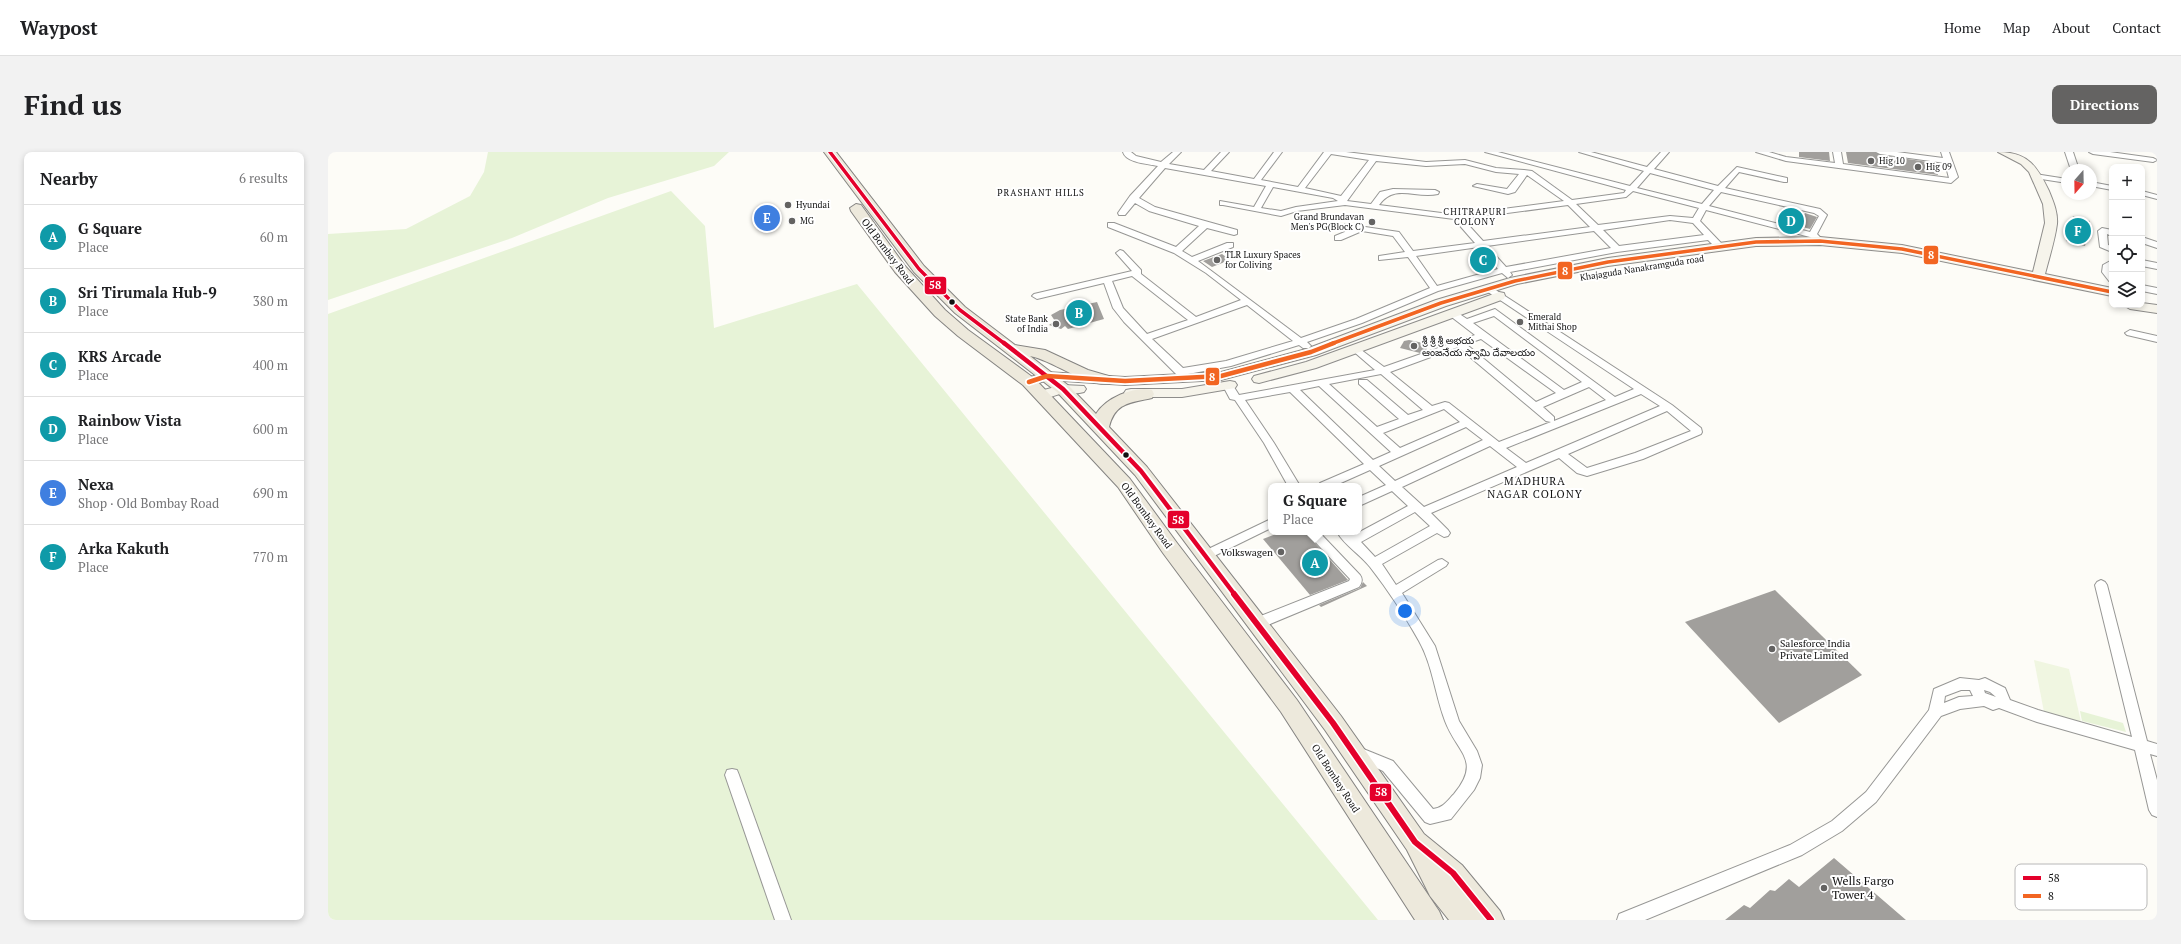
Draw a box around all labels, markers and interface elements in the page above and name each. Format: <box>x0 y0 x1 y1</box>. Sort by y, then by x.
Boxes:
text: Waypost <box>20 15 98 40</box>
text: Home <box>1944 18 1981 37</box>
text: Map <box>2003 18 2030 37</box>
text: About <box>2052 18 2090 37</box>
text: Contact <box>2112 18 2161 37</box>
button: Directions <box>2052 85 2157 124</box>
text: Find us <box>24 86 122 123</box>
place label: Hig 10 <box>1879 155 1905 167</box>
marker: Hig 10 <box>1866 156 1876 166</box>
place label: Hig 09 <box>1926 161 1952 173</box>
marker: Hig 09 <box>1913 162 1923 172</box>
north arrow <box>2061 164 2097 200</box>
map controls <box>2109 164 2145 308</box>
button: + <box>2109 164 2145 200</box>
text: Nearby <box>40 167 98 190</box>
text: 6 results <box>239 169 288 187</box>
district label: PRASHANT HILLS <box>997 187 1085 199</box>
place label: Hyundai <box>796 199 830 211</box>
marker: Hyundai <box>783 200 793 210</box>
button: − <box>2109 200 2145 236</box>
pin: E <box>754 203 780 233</box>
district label: CHITRAPURI COLONY <box>1443 206 1507 228</box>
pin: D <box>1778 206 1804 236</box>
place label: Grand Brundavan Men's PG(Block C) <box>1291 211 1365 233</box>
place label: MG <box>800 215 815 227</box>
marker: MG <box>787 216 797 226</box>
street label: Old Bombay Road <box>859 216 917 287</box>
pin: F <box>2065 216 2091 246</box>
marker: Grand Brundavan Men's PG(Block C) <box>1367 217 1377 227</box>
text: G Square <box>78 218 142 238</box>
text: A <box>48 228 58 246</box>
text: 60 m <box>260 228 288 246</box>
button: locate <box>2109 236 2145 272</box>
text: Place <box>78 238 109 256</box>
pin: C <box>1470 245 1496 275</box>
line badge: 8 <box>1923 245 1939 265</box>
text: 8 <box>1928 248 1934 262</box>
place label: TLR Luxury Spaces for Coliving <box>1225 249 1301 271</box>
street label: Khajaguda Nanakramguda road <box>1579 252 1705 284</box>
marker: TLR Luxury Spaces for Coliving <box>1212 255 1222 265</box>
line badge: 8 <box>1557 261 1573 280</box>
text: 8 <box>1562 264 1568 278</box>
button: layers <box>2109 272 2145 308</box>
line badge: 58 <box>924 276 947 295</box>
text: 58 <box>929 278 941 292</box>
text: Sri Tirumala Hub-9 <box>78 282 217 302</box>
text: B <box>49 292 57 310</box>
text: 380 m <box>253 292 288 310</box>
unlabelled marker <box>947 297 957 307</box>
pin: B <box>1066 298 1092 328</box>
text: Place <box>78 302 109 320</box>
place label: Emerald Mithai Shop <box>1528 311 1577 333</box>
place label: State Bank of India <box>1005 313 1048 335</box>
marker: Emerald Mithai Shop <box>1515 317 1525 327</box>
marker: State Bank of India <box>1051 319 1061 329</box>
place label: శ్రీ శ్రీ శ్రీ అభయ ఆంజనేయ స్వామి దేవాలయం <box>1422 334 1535 360</box>
marker: శ్రీ శ్రీ శ్రీ అభయ ఆంజనేయ స్వామి దేవాలయం <box>1409 341 1419 351</box>
text: KRS Arcade <box>78 346 161 366</box>
text: C <box>49 356 57 374</box>
text: 400 m <box>253 356 288 374</box>
text: Place <box>78 366 109 384</box>
line badge: 8 <box>1205 367 1220 386</box>
text: 8 <box>1209 370 1215 384</box>
text: Rainbow Vista <box>78 410 182 430</box>
text: D <box>48 420 58 438</box>
text: 600 m <box>253 420 288 438</box>
text: Place <box>78 430 109 448</box>
unlabelled marker <box>1121 450 1131 460</box>
text: Nexa <box>78 474 114 494</box>
district label: MADHURA NAGAR COLONY <box>1487 474 1583 501</box>
street label: Old Bombay Road <box>1118 480 1175 551</box>
popup <box>1268 483 1362 535</box>
text: E <box>49 484 57 502</box>
text: 690 m <box>253 484 288 502</box>
text: G Square <box>1283 490 1347 510</box>
text: Shop · Old Bombay Road <box>78 494 219 512</box>
line badge: 58 <box>1167 510 1190 529</box>
text: Place <box>1283 510 1314 528</box>
text: 58 <box>1172 513 1184 527</box>
text: Arka Kakuth <box>78 538 169 558</box>
place label: Volkswagen <box>1220 546 1273 559</box>
marker: Volkswagen <box>1276 547 1286 557</box>
text: F <box>49 548 57 566</box>
text: 770 m <box>253 548 288 566</box>
pin: A <box>1302 548 1328 578</box>
text: Place <box>78 558 109 576</box>
your location <box>1395 601 1415 621</box>
place label: Salesforce India Private Limited <box>1780 637 1850 662</box>
marker: Salesforce India Private Limited <box>1767 644 1777 654</box>
street label: Old Bombay Road <box>1309 742 1363 815</box>
line badge: 58 <box>1369 783 1392 802</box>
text: 58 <box>1375 785 1387 799</box>
legend <box>2015 864 2147 910</box>
text: 58 <box>2048 871 2060 885</box>
place label: Wells Fargo Tower 4 <box>1832 873 1894 902</box>
marker: Wells Fargo Tower 4 <box>1819 883 1829 893</box>
text: 8 <box>2048 889 2054 903</box>

